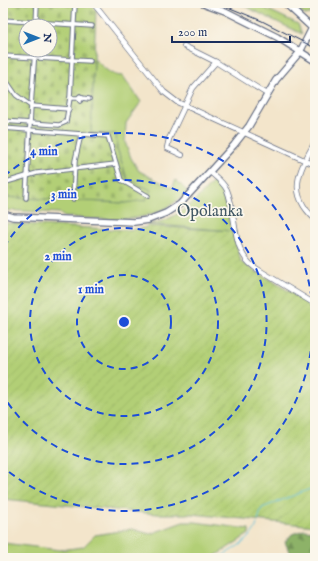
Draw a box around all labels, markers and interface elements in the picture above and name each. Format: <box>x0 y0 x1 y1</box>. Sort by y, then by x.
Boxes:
north arrow <box>18 18 58 58</box>
scale bar <box>172 18 290 44</box>
text: 200 m <box>178 25 207 40</box>
text: N <box>40 32 54 43</box>
text: 4 min <box>30 144 58 159</box>
text: 3 min <box>51 187 78 202</box>
park label: Opolanka <box>177 202 243 222</box>
text: 2 min <box>44 249 72 264</box>
text: 1 min <box>78 282 105 297</box>
centre of rings <box>117 315 131 329</box>

